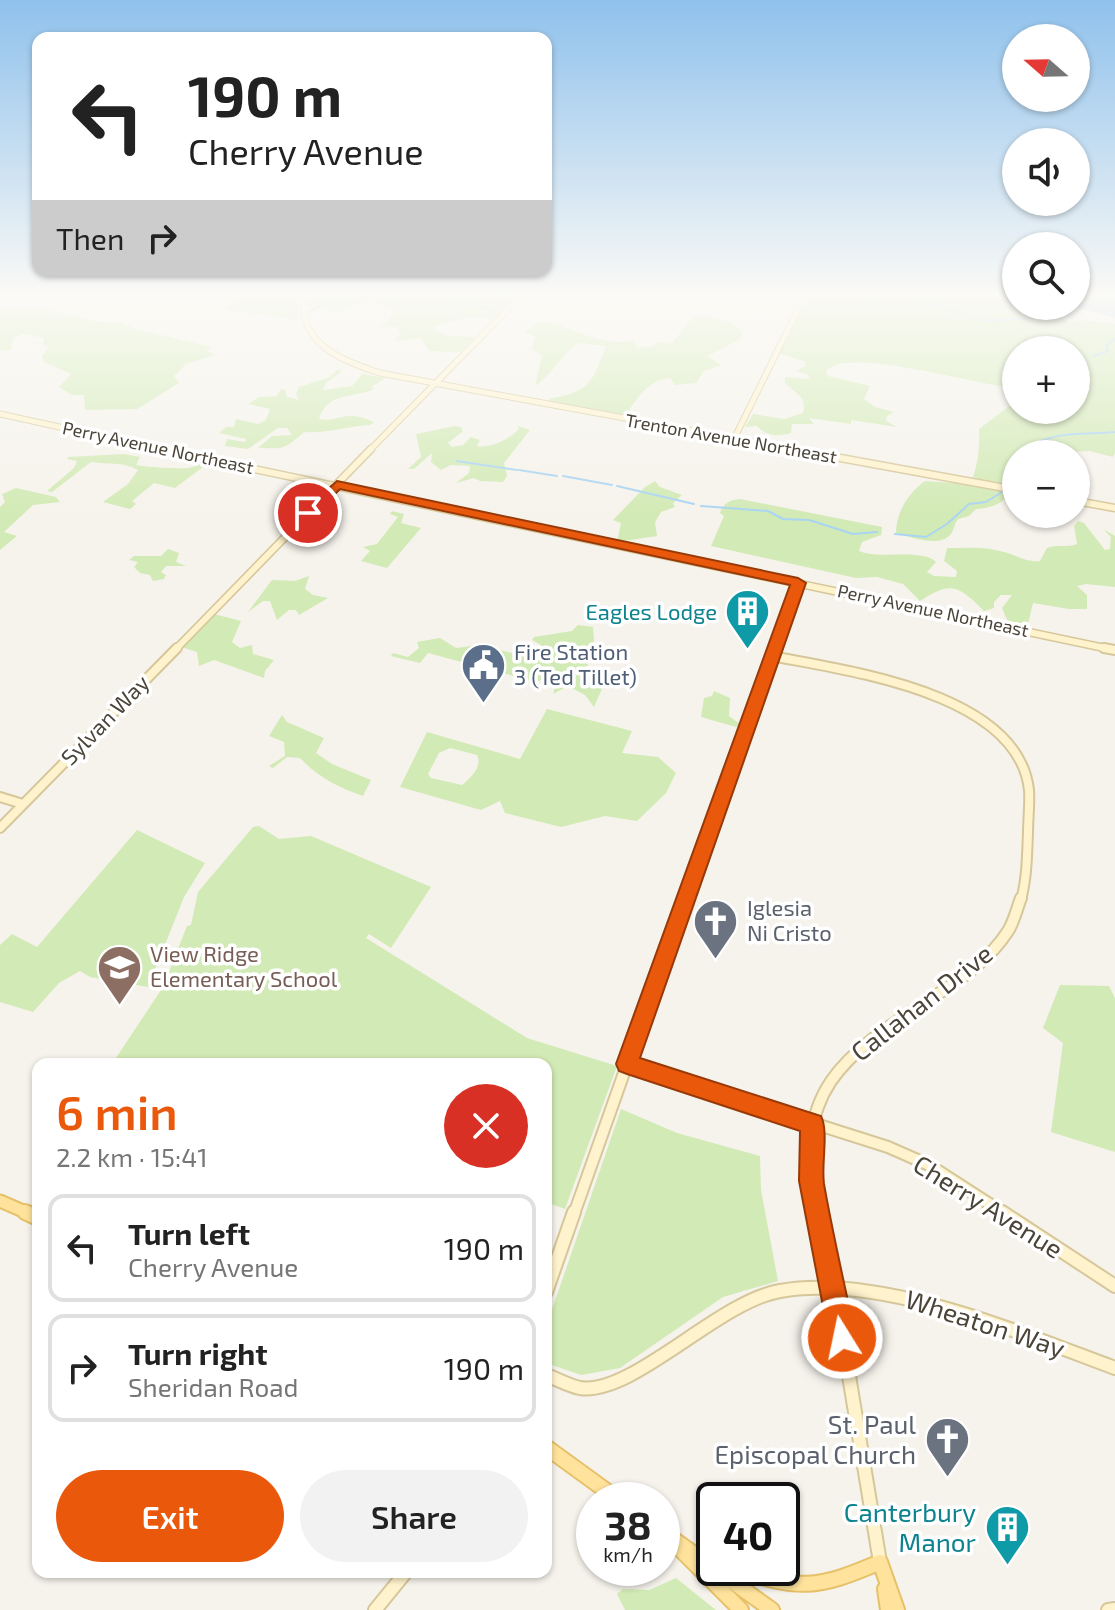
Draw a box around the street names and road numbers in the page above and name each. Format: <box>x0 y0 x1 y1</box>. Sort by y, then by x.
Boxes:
street label: Trenton Avenue Northeast <box>624 409 839 467</box>
street label: Perry Avenue Northeast <box>61 416 256 478</box>
street label: Perry Avenue Northeast <box>836 579 1031 641</box>
street label: Sylvan Way <box>55 669 154 770</box>
street label: Callahan Drive <box>844 937 998 1067</box>
street label: Cherry Avenue <box>908 1147 1069 1264</box>
street label: Wheaton Way <box>902 1282 1069 1363</box>

